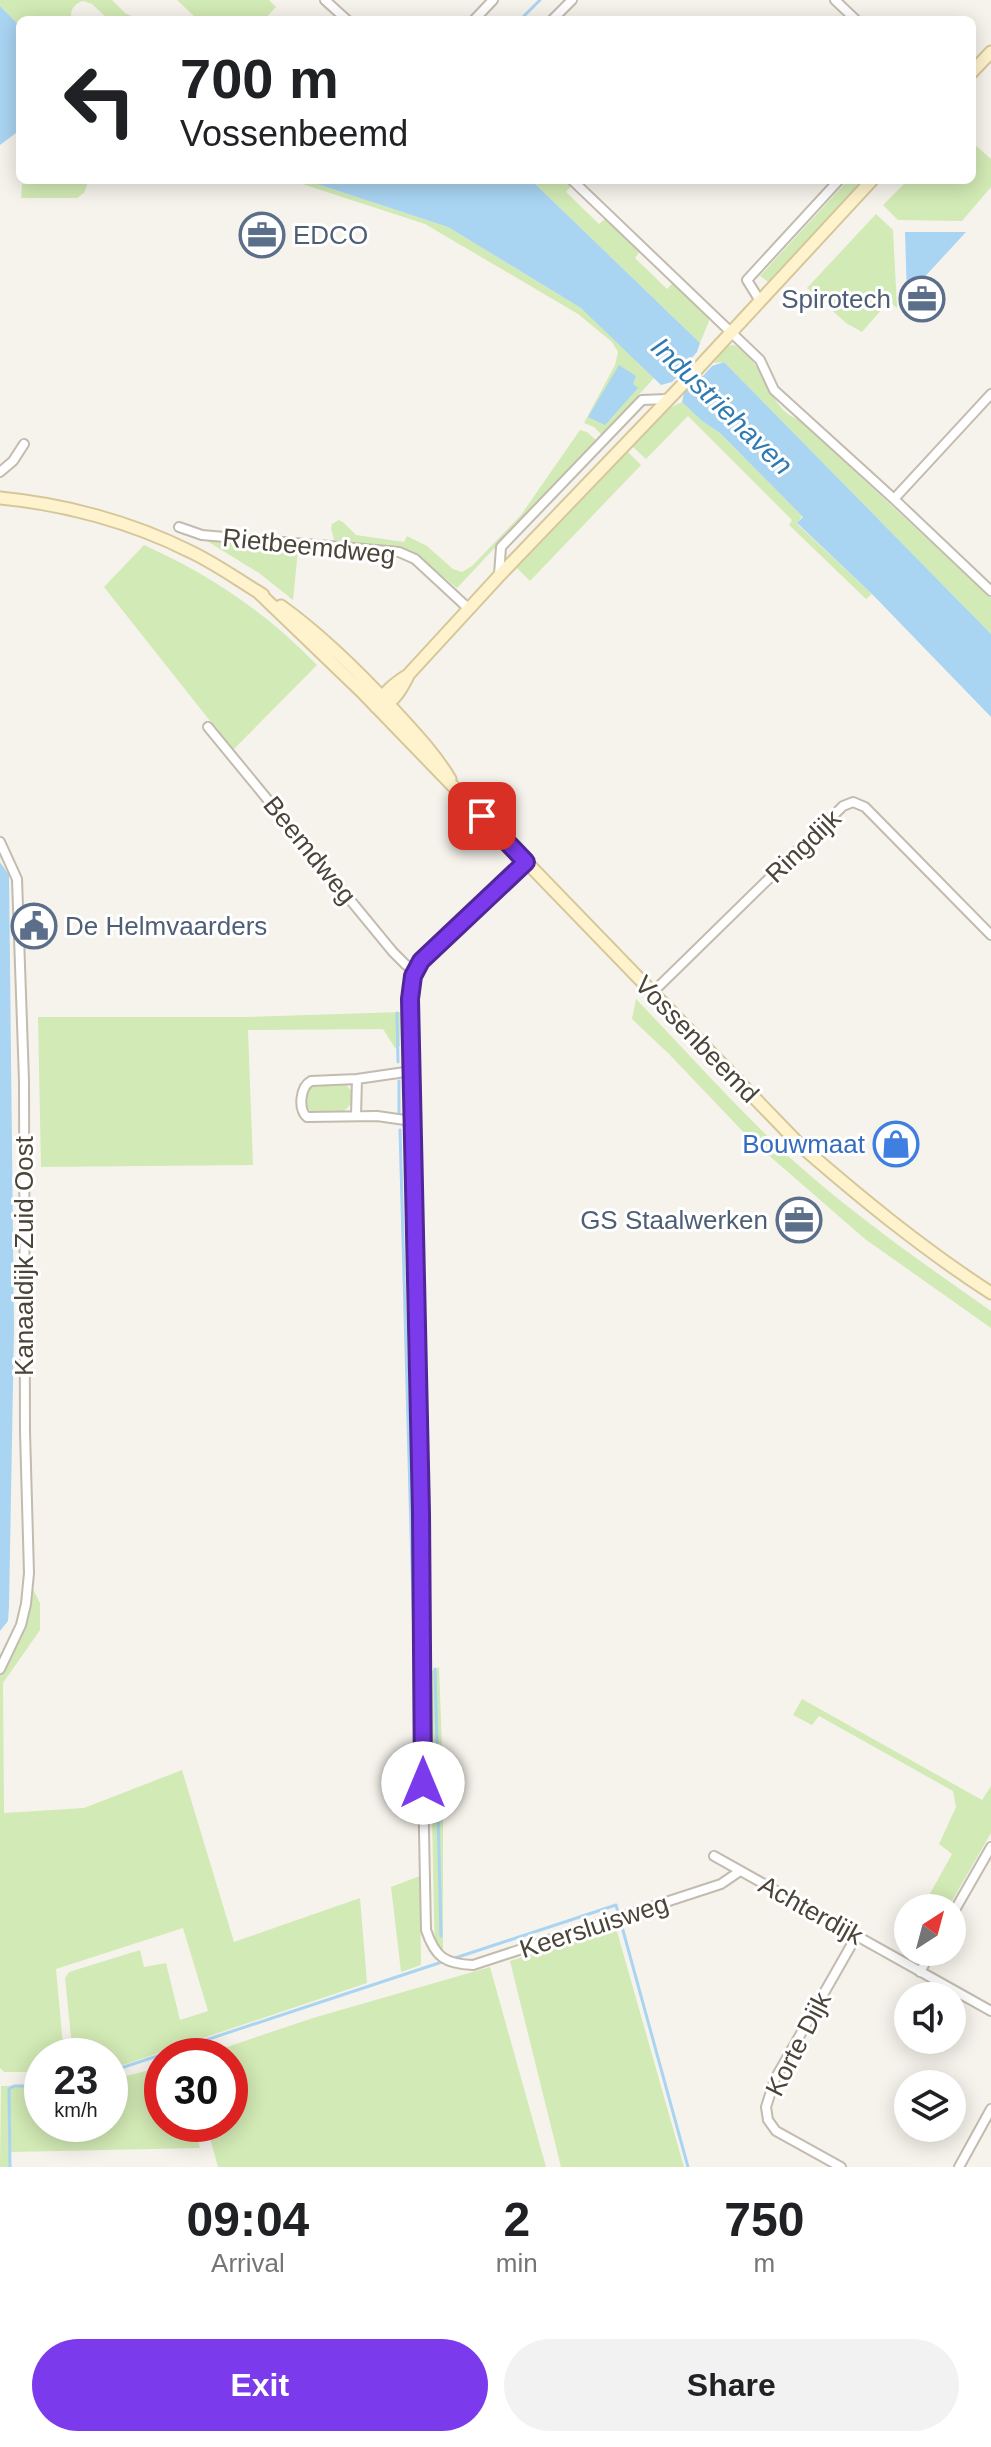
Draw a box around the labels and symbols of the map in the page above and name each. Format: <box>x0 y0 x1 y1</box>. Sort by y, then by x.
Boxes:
office icon: EDCO <box>238 211 286 259</box>
place label: EDCO <box>293 220 368 250</box>
office icon: Spirotech <box>898 275 946 323</box>
place label: Spirotech <box>781 284 891 314</box>
water label: Industriehaven <box>645 331 799 481</box>
street label: Rietbeemdweg <box>221 522 397 570</box>
pin <box>448 782 516 850</box>
street label: Beemdweg <box>257 790 363 910</box>
street label: Ringdijk <box>759 802 847 889</box>
public building icon: De Helmvaarders <box>10 902 58 950</box>
place label: De Helmvaarders <box>65 911 267 941</box>
street label: Vossenbeemd <box>629 969 765 1109</box>
shop icon: Bouwmaat <box>872 1120 920 1168</box>
place label: Bouwmaat <box>742 1129 866 1159</box>
street label: Kanaaldijk Zuid Oost <box>9 1135 39 1376</box>
office icon: GS Staalwerken <box>775 1196 823 1244</box>
place label: GS Staalwerken <box>580 1205 768 1235</box>
position arrow <box>381 1741 465 1825</box>
street label: Achterdijk <box>754 1869 869 1951</box>
street label: Keersluisweg <box>516 1888 672 1964</box>
north arrow <box>894 1894 966 1966</box>
street label: Korte Dijk <box>759 1986 837 2101</box>
speed limit sign: 30 <box>144 2038 248 2142</box>

